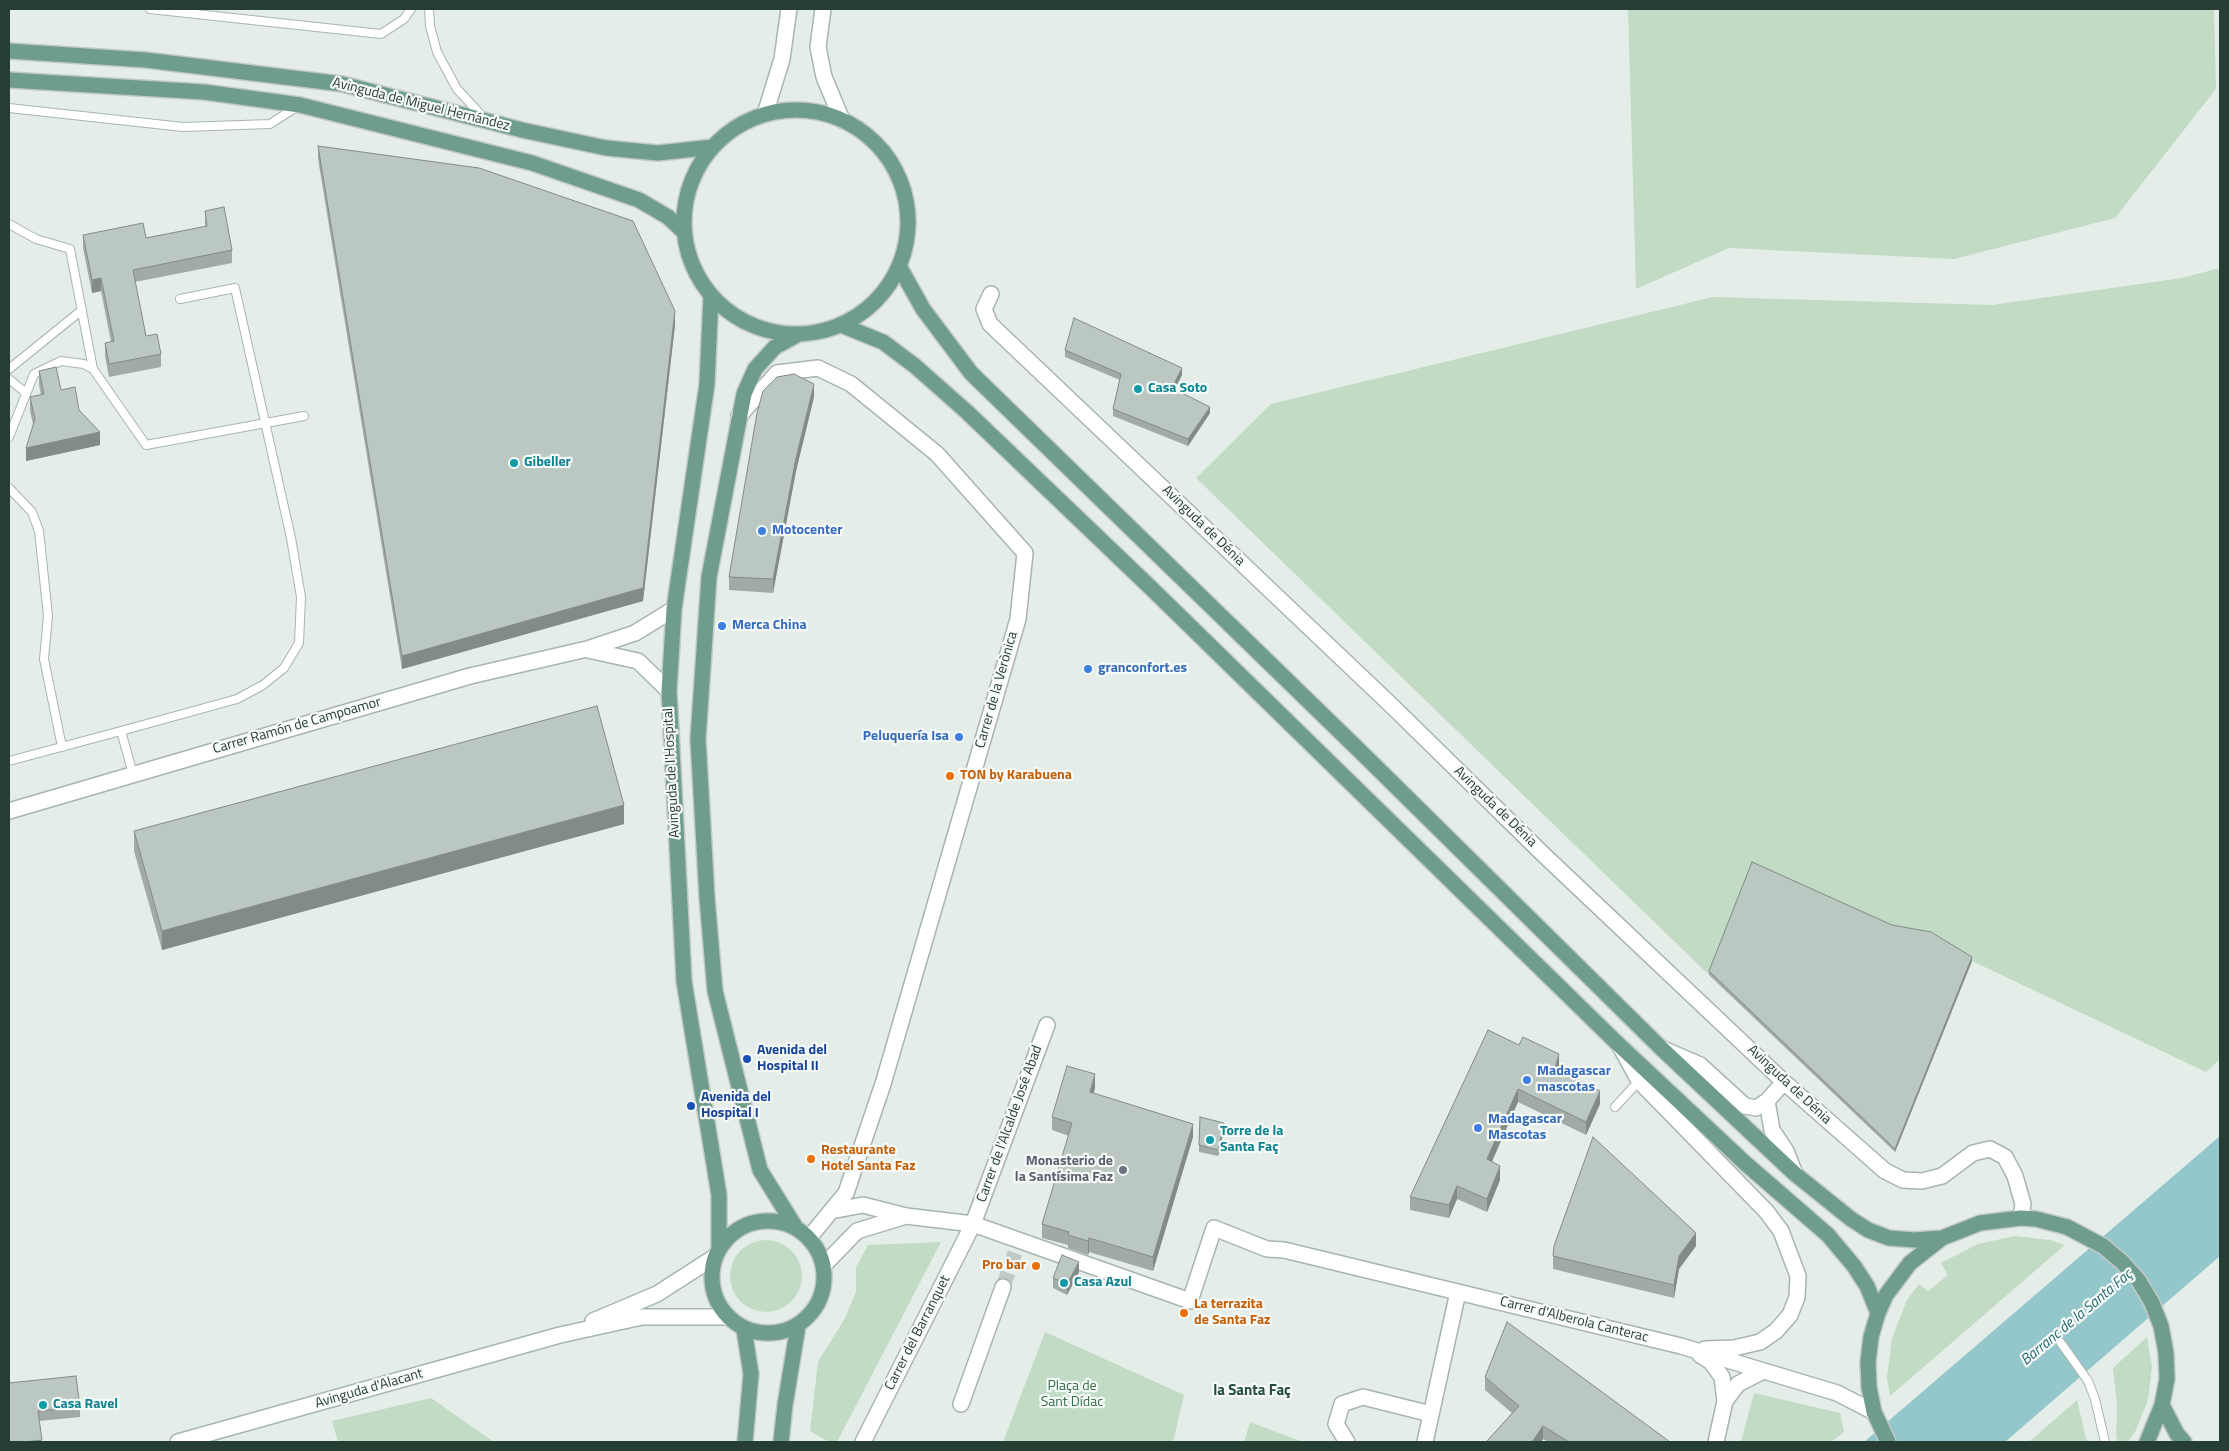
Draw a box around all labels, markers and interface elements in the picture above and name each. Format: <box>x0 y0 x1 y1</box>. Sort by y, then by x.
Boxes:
street label: Avinguda de Miguel Hernández <box>331 75 511 135</box>
place label: Casa Soto <box>1148 381 1207 397</box>
marker: Casa Soto <box>1132 383 1144 395</box>
place label: Gibeller <box>524 455 571 471</box>
marker: Gibeller <box>508 457 520 469</box>
street label: Avinguda de Dénia <box>1158 482 1248 570</box>
place label: Motocenter <box>772 523 842 539</box>
marker: Motocenter <box>756 525 768 537</box>
place label: Merca China <box>732 618 807 634</box>
marker: Merca China <box>716 620 728 632</box>
street label: Carrer de la Verònica <box>972 630 1022 750</box>
place label: granconfort.es <box>1098 661 1187 677</box>
marker: granconfort.es <box>1082 663 1094 675</box>
street label: Carrer Ramón de Campoamor <box>211 694 383 758</box>
street label: Avinguda de l'Hospital <box>660 708 684 838</box>
place label: Peluquería Isa <box>863 729 949 745</box>
marker: Peluquería Isa <box>953 731 965 743</box>
street label: Avinguda de Dénia <box>1450 763 1540 851</box>
place label: TON by Karabuena <box>960 768 1072 784</box>
marker: TON by Karabuena <box>944 770 956 782</box>
street label: Avinguda de Dénia <box>1743 1042 1835 1128</box>
place label: Avenida del Hospital II <box>757 1043 827 1076</box>
street label: Carrer de l'Alcalde José Abad <box>974 1043 1046 1205</box>
marker: Avenida del Hospital II <box>741 1053 753 1065</box>
place label: Madagascar mascotas <box>1537 1064 1611 1096</box>
marker: Madagascar mascotas <box>1521 1074 1533 1086</box>
place label: Avenida del Hospital I <box>701 1090 771 1122</box>
marker: Avenida del Hospital I <box>685 1100 697 1112</box>
place label: Madagascar Mascotas <box>1488 1112 1562 1144</box>
marker: Madagascar Mascotas <box>1472 1122 1484 1134</box>
place label: Torre de la Santa Faç <box>1220 1124 1283 1156</box>
marker: Torre de la Santa Faç <box>1204 1134 1216 1146</box>
place label: Restaurante Hotel Santa Faz <box>821 1143 915 1176</box>
marker: Restaurante Hotel Santa Faz <box>805 1153 817 1165</box>
place label: Monasterio de la Santísima Faz <box>1015 1154 1113 1186</box>
marker: Monasterio de la Santísima Faz <box>1117 1164 1129 1176</box>
place label: Pro bar <box>982 1258 1026 1274</box>
marker: Pro bar <box>1030 1260 1042 1272</box>
water label: Barranc de la Santa Faç <box>2018 1266 2136 1370</box>
street label: Carrer del Barranquet <box>882 1273 954 1393</box>
place label: Casa Azul <box>1074 1275 1132 1291</box>
marker: Casa Azul <box>1058 1277 1070 1289</box>
street label: Carrer d'Alberola Canterac <box>1498 1293 1650 1347</box>
place label: La terrazita de Santa Faz <box>1194 1297 1270 1330</box>
marker: La terrazita de Santa Faz <box>1178 1307 1190 1319</box>
street label: Avinguda d'Alacant <box>313 1366 425 1412</box>
park label: Plaça de Sant Dídac <box>1041 1379 1103 1411</box>
district label: la Santa Faç <box>1213 1382 1291 1400</box>
place label: Casa Ravel <box>53 1397 118 1413</box>
marker: Casa Ravel <box>37 1399 49 1411</box>

